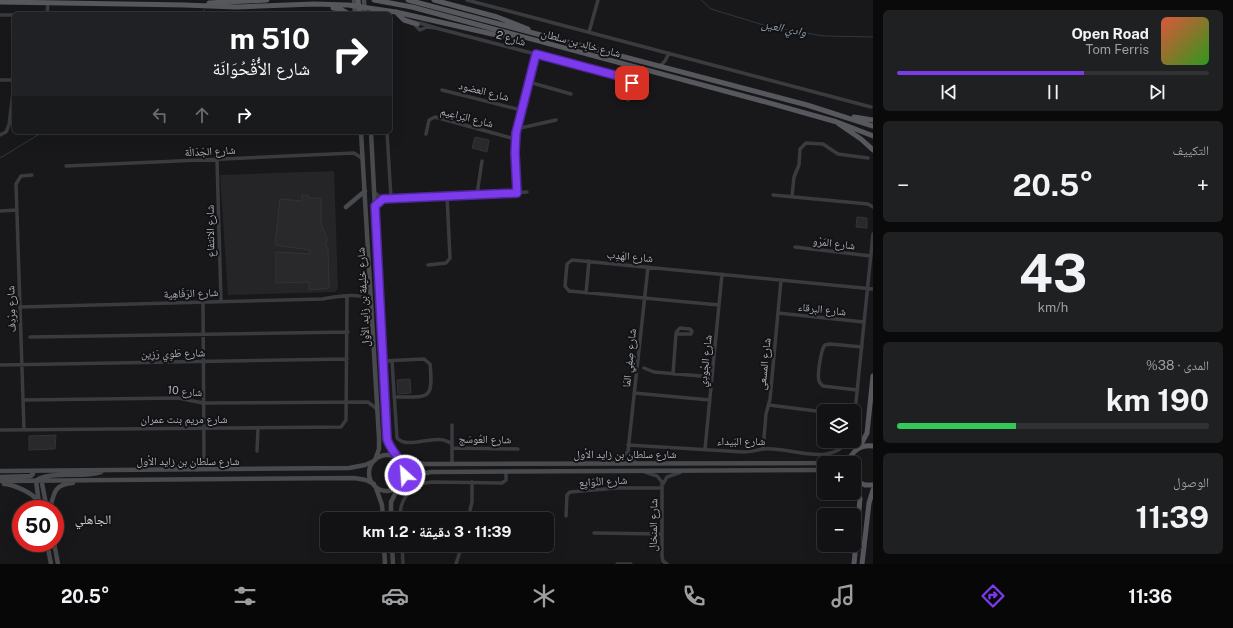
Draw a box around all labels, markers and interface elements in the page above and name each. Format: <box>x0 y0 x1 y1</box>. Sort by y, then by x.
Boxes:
water label: وادي العين <box>760 17 808 42</box>
text: 510 m <box>230 22 310 55</box>
text: Open Road <box>1071 25 1149 42</box>
street label: شارع خالِد بن سلطان <box>540 27 622 60</box>
icon: right <box>324 28 376 80</box>
street label: شارع 2 <box>495 28 527 49</box>
text: Tom Ferris <box>1086 42 1149 57</box>
text: شارع الأُقْحُوَانَة <box>212 58 310 79</box>
pin <box>615 66 649 100</box>
icon: arrive <box>621 72 643 94</box>
street label: شارع العضود <box>457 79 510 104</box>
icon: previous <box>938 81 960 103</box>
icon: pause <box>1042 81 1064 103</box>
icon: next <box>1146 81 1168 103</box>
icon: left <box>149 104 171 126</box>
icon: ahead <box>191 104 213 126</box>
icon: right <box>233 104 255 126</box>
street label: شارع البَراعِيم <box>439 105 495 131</box>
text: التكييف <box>1173 143 1209 158</box>
street label: شارع الجَدَالَة <box>184 144 236 159</box>
text: 20.5° <box>1013 167 1093 203</box>
text: − <box>897 172 909 198</box>
text: + <box>1197 172 1209 198</box>
street label: شارع الانتفاع <box>204 205 217 257</box>
street label: شارع المَرْو <box>812 234 856 253</box>
text: 43 <box>1019 243 1087 304</box>
street label: شارع خليفة بن زايد الأول <box>354 247 373 347</box>
street label: شارع الهَدِب <box>606 248 654 265</box>
street label: شارع مِرْدِف <box>4 285 19 333</box>
street label: شارع الرَفَاهِية <box>163 286 219 301</box>
text: km/h <box>1038 300 1068 315</box>
street label: شارع البرقاء <box>797 301 847 318</box>
street label: شارع صِفِي المَا <box>620 328 641 388</box>
street label: شارع الجُودِي <box>696 334 716 388</box>
street label: شارع المسعى <box>755 337 774 391</box>
street label: شارع طَوِي رَزِين <box>141 346 205 362</box>
text: المدى · 38% <box>1146 358 1209 373</box>
text: 190 km <box>1106 382 1209 418</box>
street label: شارع 10 <box>167 384 203 399</box>
map controls <box>817 404 861 552</box>
button: layers <box>817 404 861 448</box>
street label: شارع مريم بنت عمران <box>141 413 227 427</box>
street label: شارع العُوسَج <box>458 433 512 446</box>
street label: شارع البَيداء <box>717 435 765 448</box>
street label: شارع سلطان بن زايد الأول <box>573 448 677 461</box>
position arrow <box>384 454 426 496</box>
street label: شارع سلطان بن زايد الأول <box>136 455 240 468</box>
button: + <box>817 456 861 500</box>
street label: شارع النِّوَايِع <box>578 474 628 490</box>
text: الوصول <box>1173 475 1209 490</box>
street label: شارع المنخال <box>647 498 660 552</box>
text: 11:39 <box>1136 499 1209 535</box>
speed limit sign: 50 <box>12 500 64 552</box>
button: − <box>817 508 861 552</box>
district label: الجاهلي <box>75 512 111 530</box>
text: 11:39 · 3 دقيقة · 1.2 km <box>363 523 511 540</box>
icon: filters <box>231 582 259 610</box>
icon: car <box>381 582 409 610</box>
icon: climate <box>530 582 558 610</box>
icon: phone <box>680 582 708 610</box>
icon: music <box>829 582 857 610</box>
icon: directions <box>979 582 1007 610</box>
text: 20.5° <box>61 586 109 607</box>
text: 11:36 <box>1128 586 1172 607</box>

